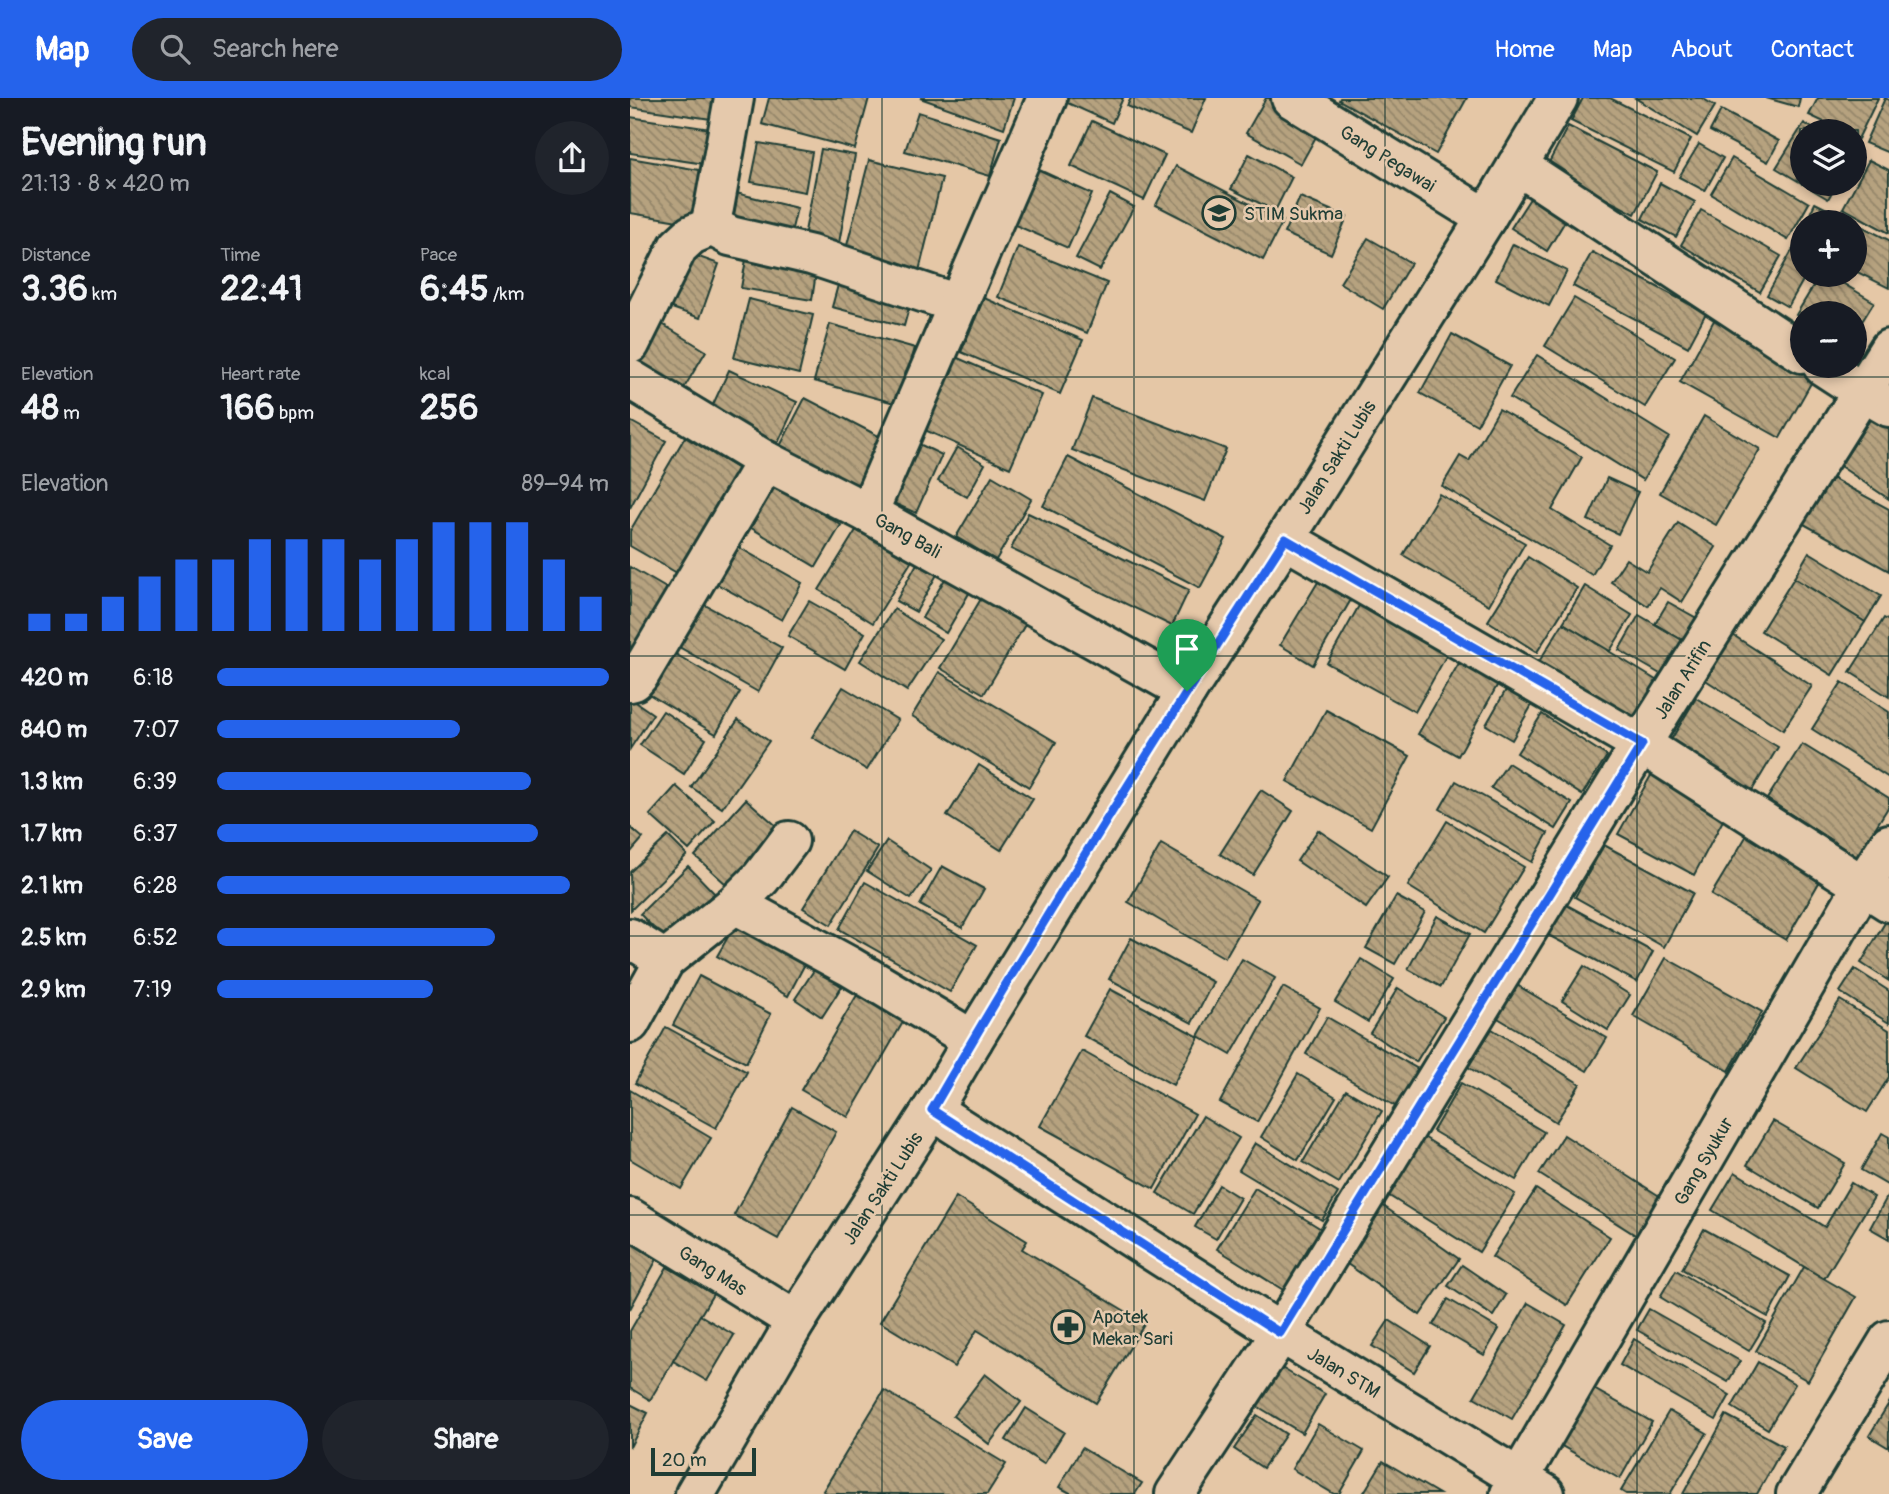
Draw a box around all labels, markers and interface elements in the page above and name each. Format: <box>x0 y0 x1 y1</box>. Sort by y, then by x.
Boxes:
search box <box>132 18 622 81</box>
text: Map <box>35 29 90 70</box>
icon: search <box>156 30 194 68</box>
text: Search here <box>212 33 339 65</box>
text: Home <box>1494 35 1555 64</box>
text: Map <box>1593 35 1633 64</box>
text: About <box>1671 35 1733 64</box>
text: Contact <box>1771 35 1854 64</box>
text: Evening run <box>21 119 207 167</box>
map controls <box>1790 119 1867 378</box>
button: layers <box>1790 119 1867 196</box>
street label: Gang Pegawai <box>1335 120 1440 198</box>
button: share <box>535 121 609 195</box>
text: 21:13 · 8 × 420 m <box>21 169 190 198</box>
school or university icon: STIM Sukma <box>1200 194 1238 232</box>
place label: STIM Sukma <box>1244 202 1343 226</box>
button: + <box>1790 210 1867 287</box>
text: Distance <box>21 243 90 267</box>
text: Time <box>220 243 260 267</box>
text: Pace <box>420 243 457 267</box>
text: 3.36 <box>21 267 88 311</box>
text: 22:41 <box>220 267 303 311</box>
text: 6:45 <box>420 267 489 311</box>
text: km <box>88 282 117 306</box>
text: /km <box>489 282 524 306</box>
button: − <box>1790 301 1867 378</box>
text: Elevation <box>21 362 93 386</box>
text: Heart rate <box>220 362 300 386</box>
text: kcal <box>420 362 451 386</box>
text: 48 <box>21 386 59 430</box>
text: 166 <box>220 386 275 430</box>
text: 256 <box>420 386 479 430</box>
street label: Jalan Sakti Lubis <box>1292 396 1382 519</box>
text: m <box>59 401 80 425</box>
text: bpm <box>275 401 314 425</box>
text: Elevation <box>21 469 109 498</box>
text: 89–94 m <box>521 469 609 498</box>
street label: Gang Bali <box>870 508 945 564</box>
pin <box>1157 619 1217 691</box>
icon: arrive <box>1168 630 1206 668</box>
street label: Jalan Arifin <box>1649 635 1717 724</box>
text: 420 m <box>21 663 88 692</box>
text: 6:18 <box>133 663 173 692</box>
text: 840 m <box>21 715 87 744</box>
text: 7:07 <box>133 715 179 744</box>
text: 1.3 km <box>21 767 83 796</box>
text: 6:39 <box>133 767 177 796</box>
text: 1.7 km <box>21 819 82 848</box>
text: 6:37 <box>133 819 178 848</box>
text: 2.1 km <box>21 871 83 900</box>
text: 6:28 <box>133 871 177 900</box>
text: 2.5 km <box>21 923 86 952</box>
text: 6:52 <box>133 923 178 952</box>
text: 2.9 km <box>21 975 86 1004</box>
text: 7:19 <box>133 975 172 1004</box>
street label: Gang Syukur <box>1669 1113 1739 1210</box>
street label: Jalan Sakti Lubis <box>837 1127 929 1250</box>
street label: Gang Mas <box>674 1240 752 1302</box>
place label: Apotek Mekar Sari <box>1092 1305 1173 1351</box>
pharmacy icon: Apotek Mekar Sari <box>1049 1308 1087 1346</box>
street label: Jalan STM <box>1303 1342 1384 1404</box>
button: Save <box>21 1400 308 1480</box>
button: Share <box>322 1400 609 1480</box>
scale bar <box>651 1445 756 1477</box>
text: 20 m <box>662 1448 707 1472</box>

